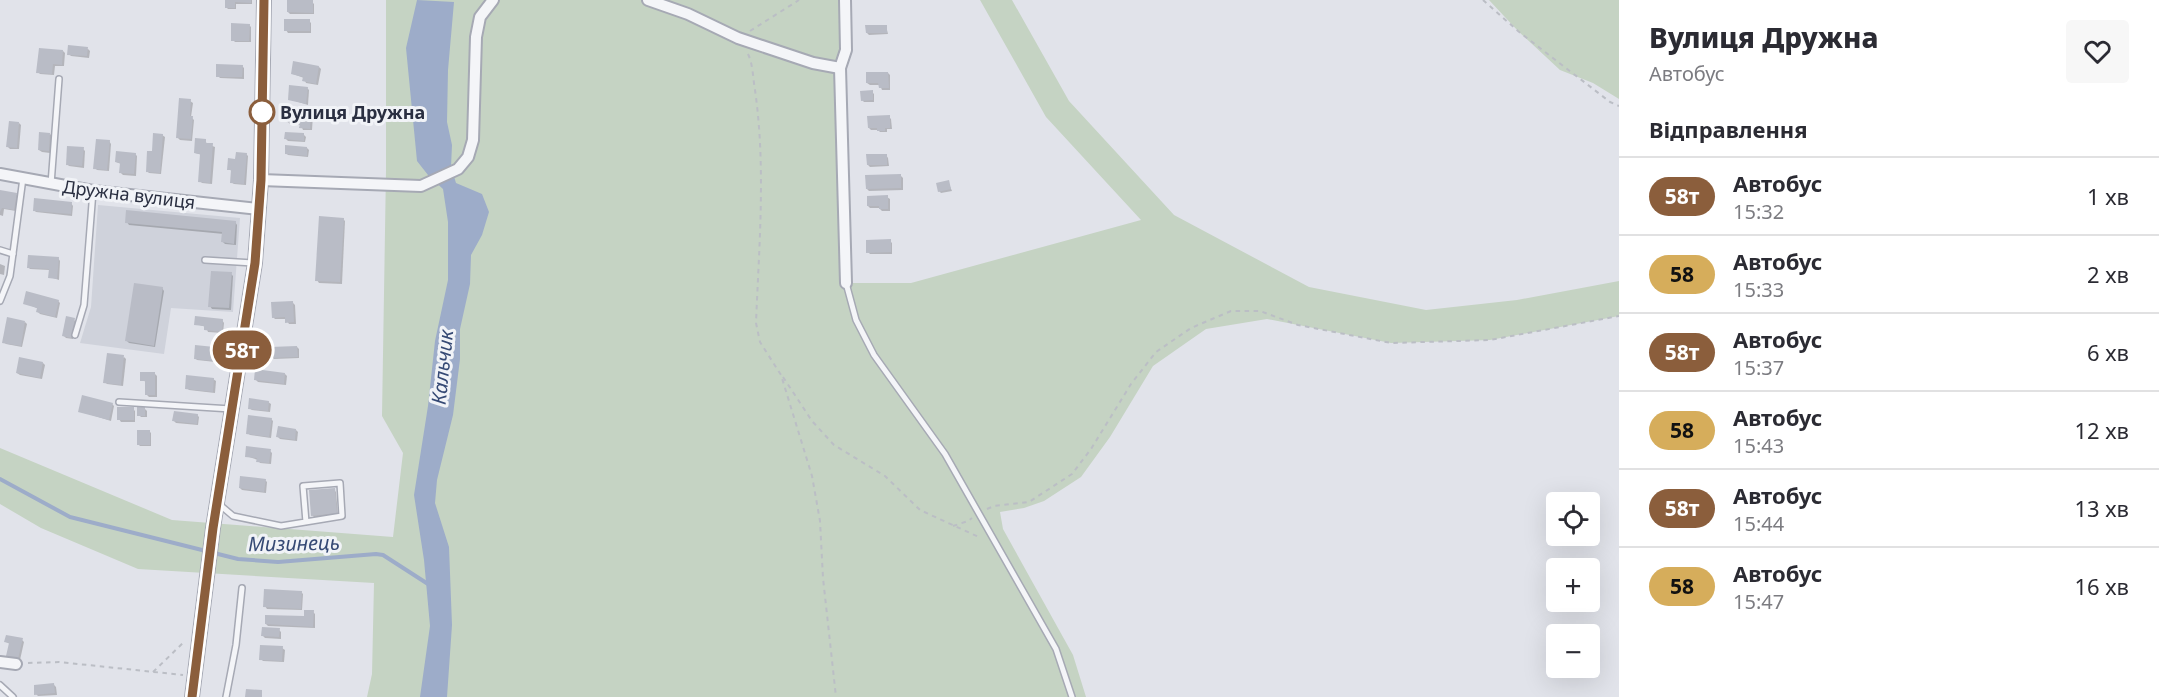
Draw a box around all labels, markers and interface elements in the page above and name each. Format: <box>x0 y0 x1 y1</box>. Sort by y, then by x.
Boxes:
text: Вулиця Дружна <box>1649 18 1879 56</box>
button: heart <box>2066 20 2129 83</box>
text: Автобус <box>1649 60 1725 87</box>
marker: Вулиця Дружна <box>249 99 275 125</box>
place label: Вулиця Дружна <box>280 100 425 124</box>
text: Відправлення <box>1649 114 1808 144</box>
text: Автобус <box>1733 168 1822 198</box>
street label: Дружна вулиця <box>61 174 197 214</box>
text: 1 хв <box>2087 181 2129 211</box>
text: 58т <box>1665 182 1699 210</box>
text: 15:32 <box>1733 198 1784 225</box>
text: Автобус <box>1733 246 1822 276</box>
text: 2 хв <box>2087 259 2129 289</box>
text: 58 <box>1670 260 1694 288</box>
text: 15:33 <box>1733 276 1784 303</box>
text: Автобус <box>1733 324 1822 354</box>
water label: Кальчик <box>425 327 459 406</box>
line badge: 58т <box>208 330 276 370</box>
text: 58т <box>225 336 259 364</box>
text: 6 хв <box>2087 337 2129 367</box>
text: 58т <box>1665 338 1699 366</box>
text: 15:37 <box>1733 354 1784 381</box>
text: Автобус <box>1733 402 1822 432</box>
text: 12 хв <box>2074 415 2129 445</box>
text: 58 <box>1670 416 1694 444</box>
text: 15:43 <box>1733 432 1784 459</box>
text: Автобус <box>1733 480 1822 510</box>
map controls <box>1546 492 1600 678</box>
button: locate <box>1546 492 1600 546</box>
text: 13 хв <box>2074 493 2129 523</box>
text: 58т <box>1665 494 1699 522</box>
text: 15:44 <box>1733 510 1784 537</box>
water label: Мизинець <box>248 529 340 557</box>
button: + <box>1546 558 1600 612</box>
text: Автобус <box>1733 558 1822 588</box>
text: 16 хв <box>2074 571 2129 601</box>
text: 58 <box>1670 572 1694 600</box>
text: 15:47 <box>1733 588 1784 615</box>
button: − <box>1546 624 1600 678</box>

